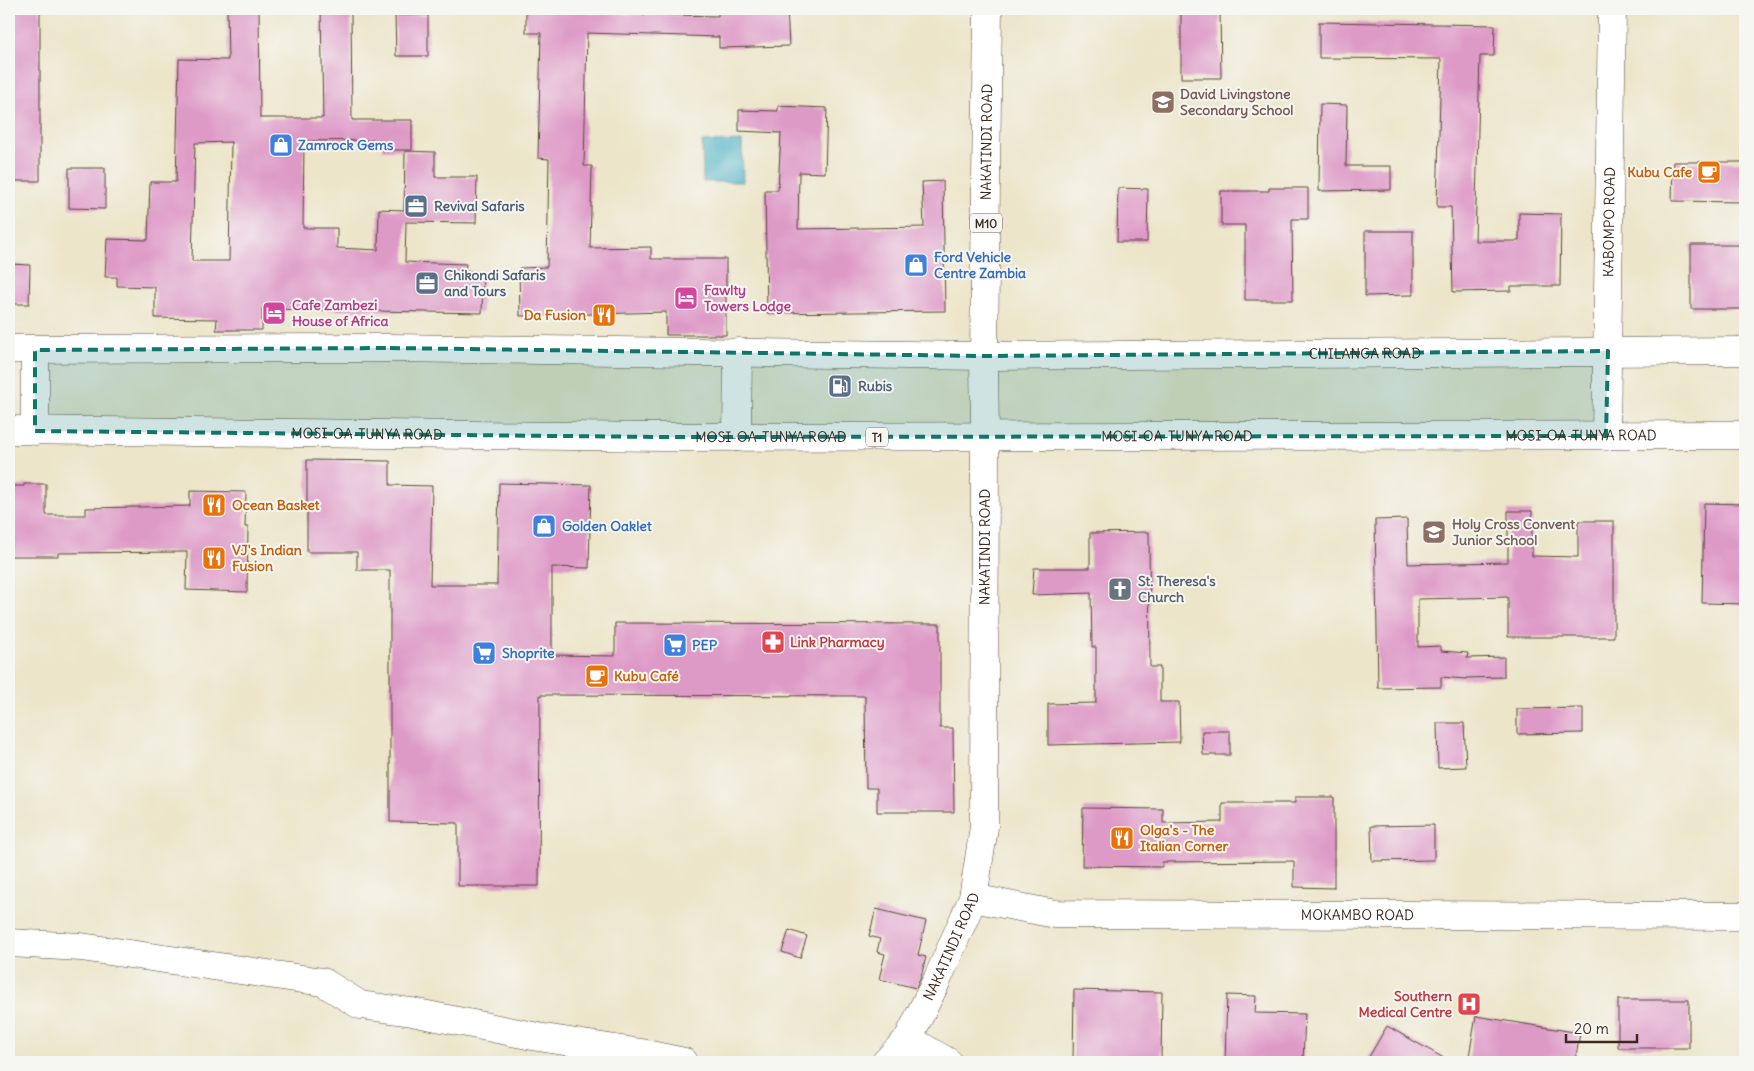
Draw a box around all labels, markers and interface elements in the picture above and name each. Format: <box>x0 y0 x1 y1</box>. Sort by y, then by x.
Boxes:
street label: NAKATINDI ROAD <box>977 84 996 200</box>
place label: David Livingstone Secondary School <box>1180 85 1293 119</box>
school or university icon: David Livingstone Secondary School <box>1150 89 1176 115</box>
shop icon: Zamrock Gems <box>268 132 294 158</box>
place label: Zamrock Gems <box>298 136 394 154</box>
cafe icon: Kubu Cafe <box>1696 159 1722 185</box>
place label: Kubu Cafe <box>1627 163 1692 181</box>
street label: KABOMPO ROAD <box>1599 167 1619 277</box>
office icon: Revival Safaris <box>403 193 429 219</box>
place label: Revival Safaris <box>434 197 525 215</box>
road number: M10 <box>970 214 1002 232</box>
place label: Ford Vehicle Centre Zambia <box>934 248 1026 282</box>
shop icon: Ford Vehicle Centre Zambia <box>903 252 929 278</box>
place label: Chikondi Safaris and Tours <box>444 266 546 300</box>
office icon: Chikondi Safaris and Tours <box>414 270 440 296</box>
place label: Fawlty Towers Lodge <box>704 281 792 315</box>
hotel icon: Fawlty Towers Lodge <box>673 285 699 311</box>
place label: Cafe Zambezi House of Africa <box>292 296 388 330</box>
hotel icon: Cafe Zambezi House of Africa <box>261 300 287 326</box>
restaurant icon: Da Fusion <box>591 302 617 328</box>
place label: Da Fusion <box>524 306 586 324</box>
street label: CHILANGA ROAD <box>1309 344 1421 363</box>
fuel station icon: Rubis <box>827 373 853 399</box>
place label: Rubis <box>858 377 893 395</box>
street label: MOSI-OA-TUNYA ROAD <box>291 424 443 444</box>
street label: MOSI-OA-TUNYA ROAD <box>1505 426 1657 444</box>
street label: MOSI-OA-TUNYA ROAD <box>1101 427 1253 445</box>
street label: MOSI-OA-TUNYA ROAD <box>695 428 847 446</box>
road number: T1 <box>866 428 888 447</box>
street label: NAKATINDI ROAD <box>976 489 994 605</box>
restaurant icon: Ocean Basket <box>201 492 227 518</box>
place label: Ocean Basket <box>232 496 320 514</box>
shop icon: Golden Oaklet <box>531 513 557 539</box>
place label: Holy Cross Convent Junior School <box>1452 515 1575 549</box>
place label: Golden Oaklet <box>562 517 652 535</box>
school or university icon: Holy Cross Convent Junior School <box>1421 519 1447 545</box>
place label: VJ's Indian Fusion <box>232 541 302 575</box>
restaurant icon: VJ's Indian Fusion <box>201 545 227 571</box>
place label: St. Theresa's Church <box>1138 572 1216 606</box>
church icon: St. Theresa's Church <box>1107 576 1133 602</box>
pharmacy icon: Link Pharmacy <box>760 629 786 655</box>
supermarket icon: PEP <box>662 632 688 658</box>
place label: Link Pharmacy <box>790 633 885 651</box>
place label: PEP <box>692 636 718 654</box>
supermarket icon: Shoprite <box>471 640 497 666</box>
place label: Shoprite <box>502 644 555 662</box>
cafe icon: Kubu Café <box>584 663 610 689</box>
place label: Kubu Café <box>614 667 679 685</box>
place label: Olga's - The Italian Corner <box>1140 821 1228 855</box>
restaurant icon: Olga's - The Italian Corner <box>1109 825 1135 851</box>
street label: NAKATINDI ROAD <box>919 891 983 1004</box>
street label: MOKAMBO ROAD <box>1301 906 1414 924</box>
place label: Southern Medical Centre <box>1358 987 1452 1021</box>
hospital icon: Southern Medical Centre <box>1456 991 1482 1017</box>
scale bar <box>1566 1011 1638 1043</box>
text: 20 m <box>1574 1019 1609 1038</box>

